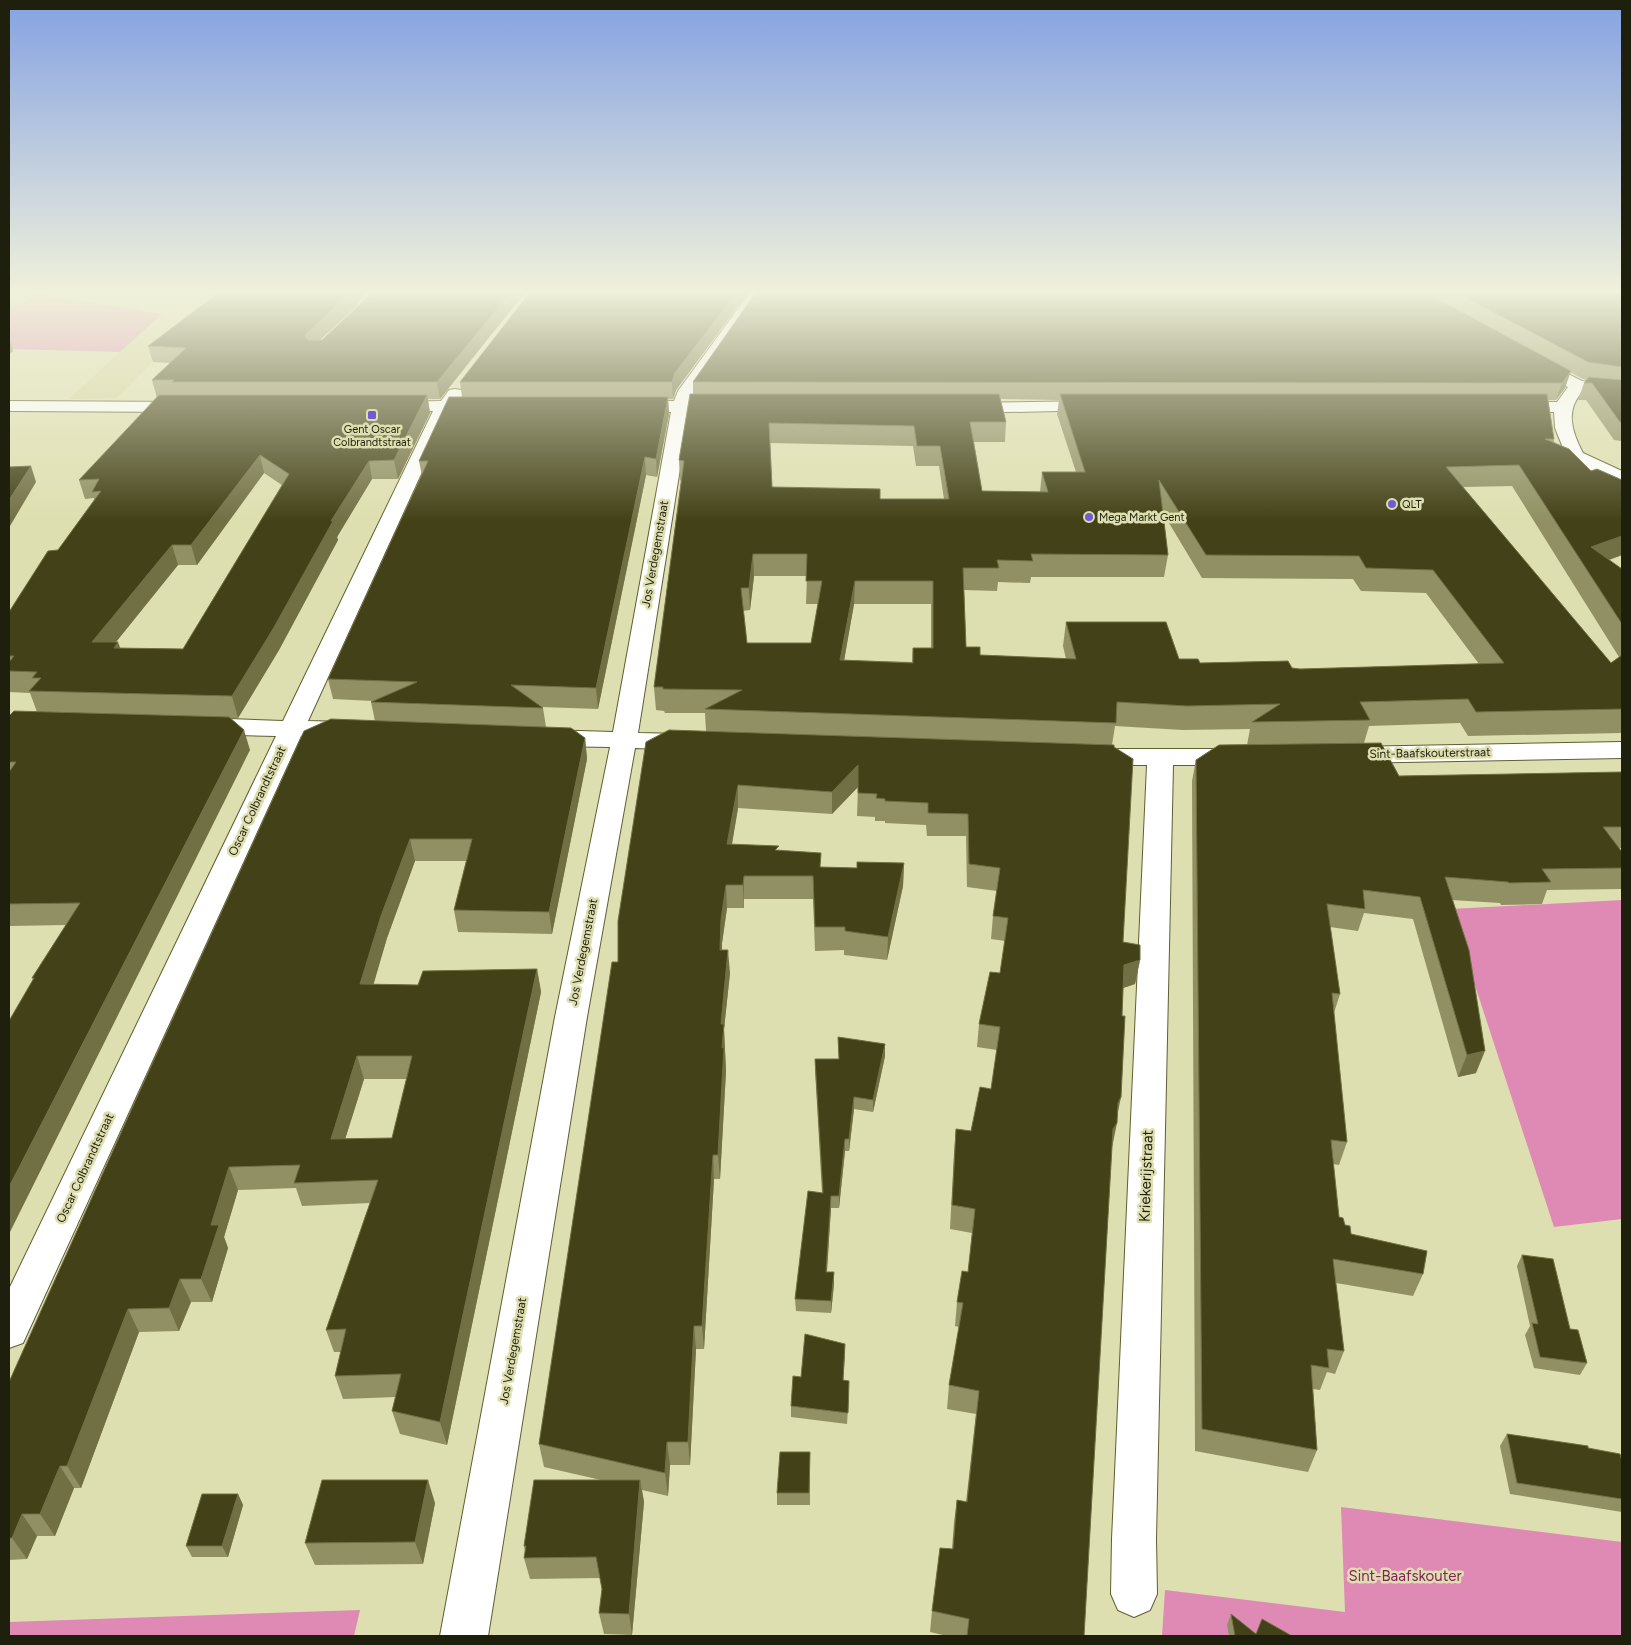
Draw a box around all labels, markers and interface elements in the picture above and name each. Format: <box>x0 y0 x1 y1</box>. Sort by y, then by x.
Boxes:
marker: Gent Oscar Colbrandtstraat <box>366 409 378 421</box>
place label: Gent Oscar Colbrandtstraat <box>333 423 411 449</box>
marker: QLT <box>1386 498 1398 510</box>
place label: QLT <box>1402 498 1422 511</box>
street label: Jos Verdegemstraat <box>639 499 671 609</box>
marker: Mega Markt Gent <box>1083 511 1095 523</box>
place label: Mega Markt Gent <box>1099 511 1185 524</box>
street label: Oscar Colbrandtstraat <box>225 744 289 858</box>
street label: Sint-Baafskouterstraat <box>1369 745 1491 761</box>
street label: Jos Verdegemstraat <box>566 897 600 1007</box>
street label: Oscar Colbrandtstraat <box>53 1111 117 1225</box>
street label: Kriekerijstraat <box>1135 1129 1157 1223</box>
street label: Jos Verdegemstraat <box>497 1296 529 1406</box>
park label: Sint-Baafskouter <box>1348 1567 1462 1585</box>

